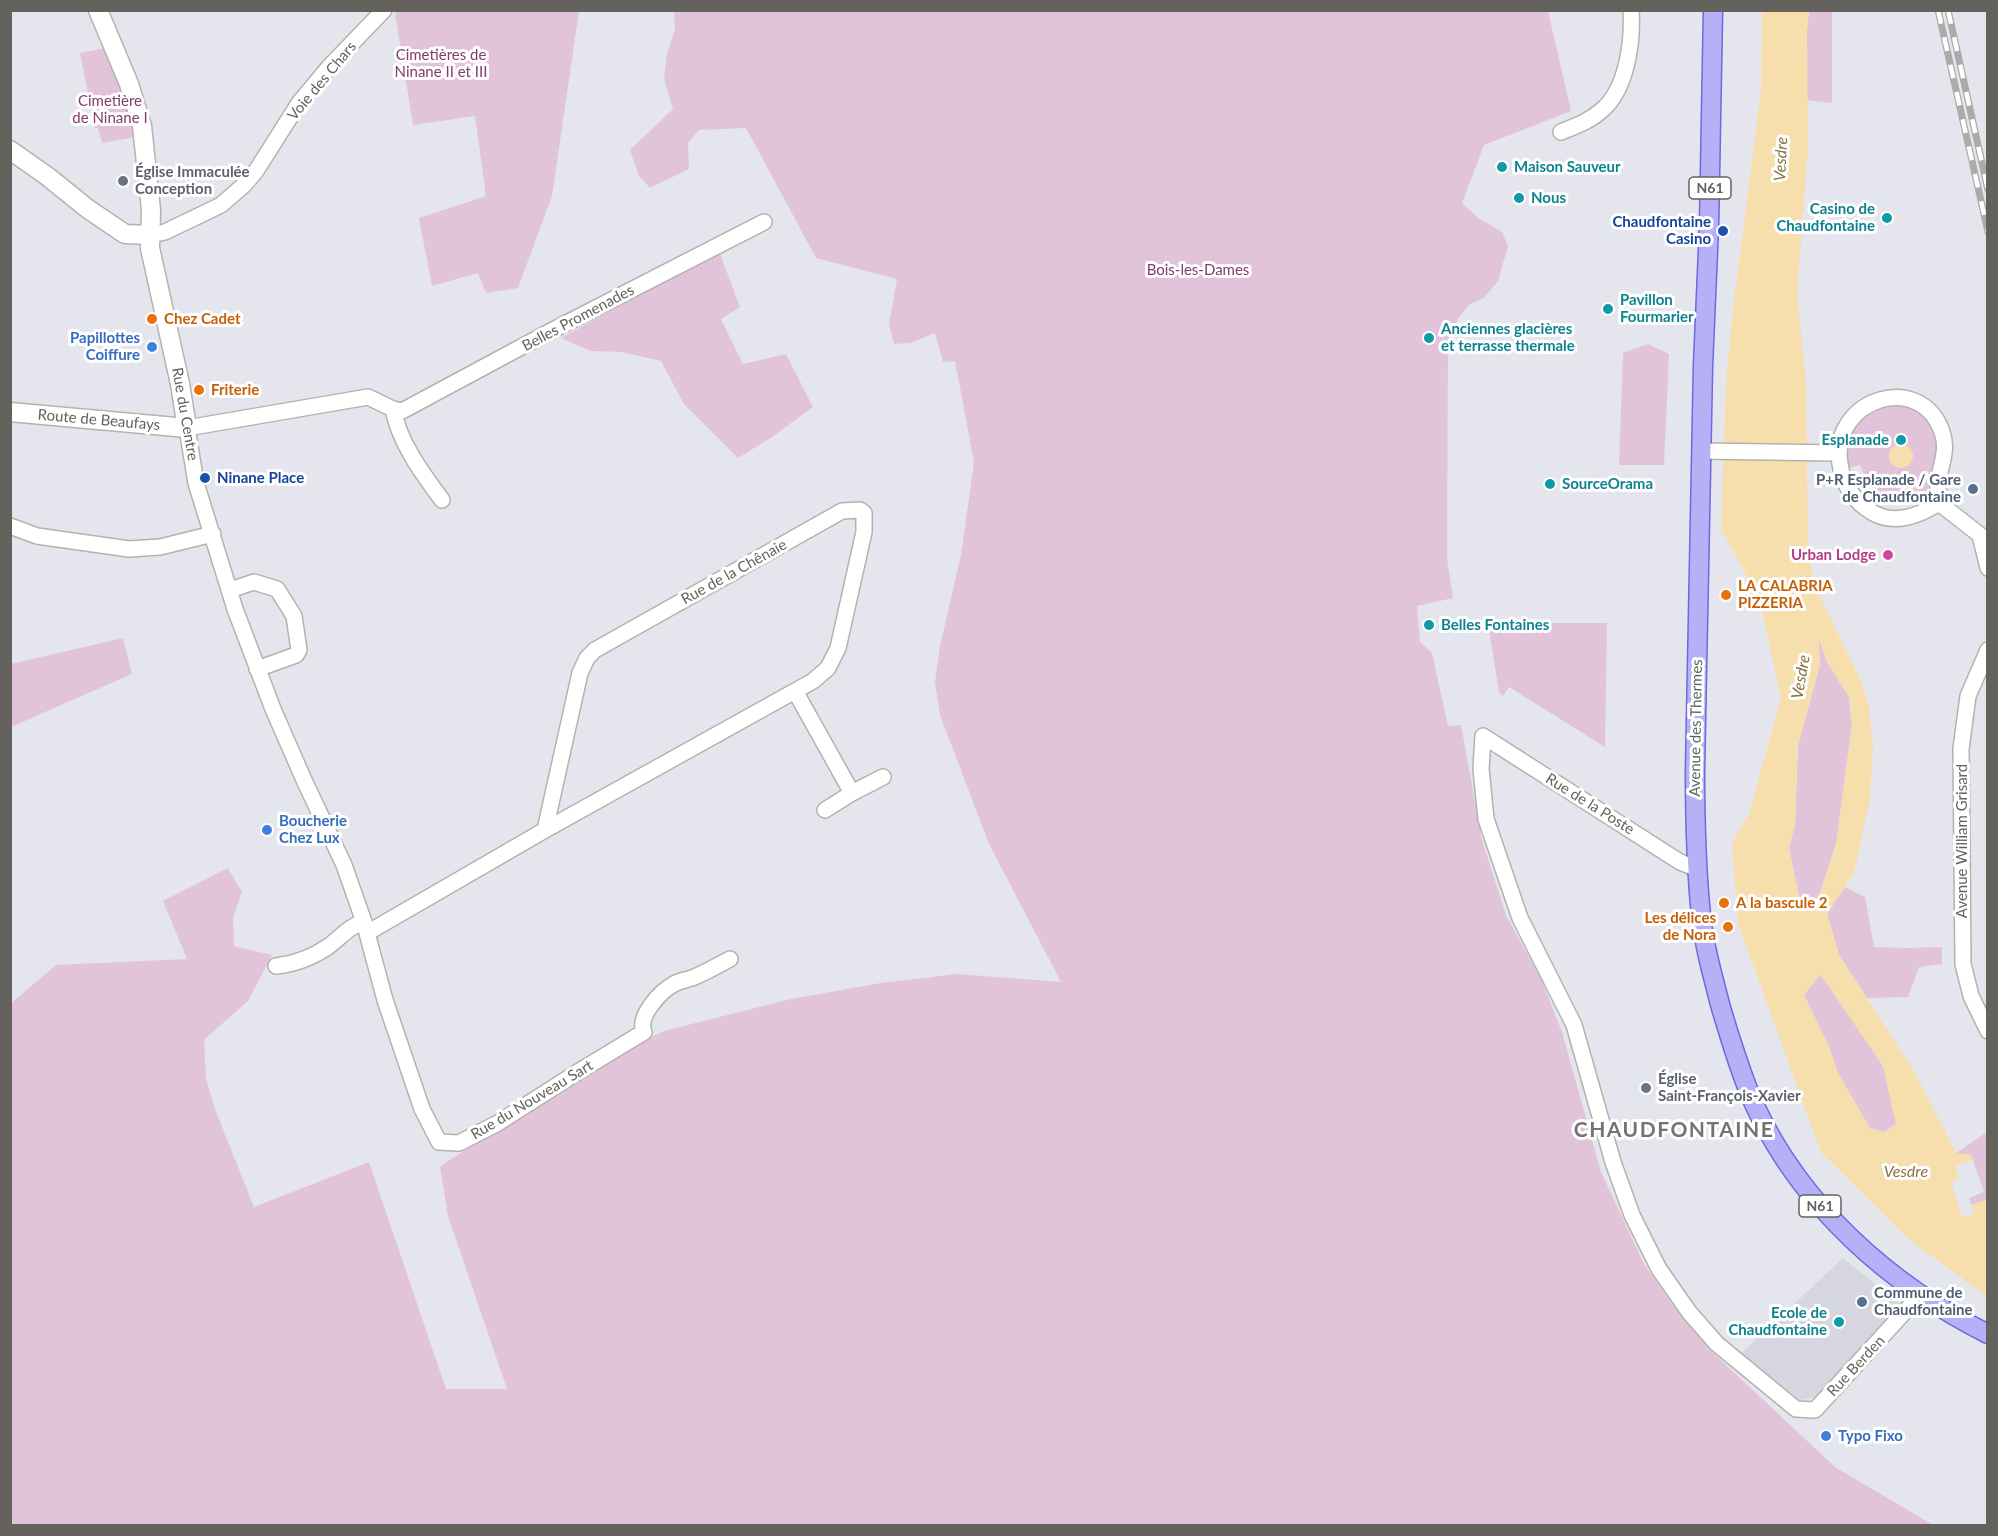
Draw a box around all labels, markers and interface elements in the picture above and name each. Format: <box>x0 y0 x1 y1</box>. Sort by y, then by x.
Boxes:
street label: Voie des Chars <box>284 38 360 124</box>
park label: Cimetières de Ninane II et III <box>395 46 487 81</box>
park label: Cimetière de Ninane I <box>72 92 148 127</box>
water label: Vesdre <box>1770 136 1792 182</box>
place label: Maison Sauveur <box>1514 158 1621 176</box>
marker: Maison Sauveur <box>1495 160 1509 174</box>
place label: Église Immaculée Conception <box>135 163 250 198</box>
marker: Église Immaculée Conception <box>116 174 130 188</box>
road number: N61 <box>1689 177 1731 199</box>
place label: Nous <box>1531 189 1566 207</box>
marker: Nous <box>1512 191 1526 205</box>
place label: Casino de Chaudfontaine <box>1776 200 1875 235</box>
marker: Casino de Chaudfontaine <box>1880 211 1894 225</box>
place label: Chaudfontaine Casino <box>1612 213 1711 248</box>
marker: Chaudfontaine Casino <box>1716 224 1730 238</box>
park label: Bois-les-Dames <box>1147 261 1249 279</box>
street label: Belles Promenades <box>519 281 637 355</box>
place label: Pavillon Fourmarier <box>1620 291 1694 326</box>
marker: Pavillon Fourmarier <box>1601 302 1615 316</box>
place label: Chez Cadet <box>164 310 240 328</box>
marker: Chez Cadet <box>145 312 159 326</box>
place label: Anciennes glacières et terrasse thermale <box>1441 320 1575 355</box>
place label: Papillottes Coiffure <box>70 329 140 364</box>
marker: Anciennes glacières et terrasse thermale <box>1422 331 1436 345</box>
marker: Papillottes Coiffure <box>145 340 159 354</box>
street label: Rue du Centre <box>168 366 202 462</box>
place label: Friterie <box>211 381 259 399</box>
marker: Friterie <box>192 383 206 397</box>
street label: Route de Beaufays <box>37 406 161 434</box>
place label: Esplanade <box>1821 431 1889 449</box>
marker: Esplanade <box>1894 433 1908 447</box>
place label: Ninane Place <box>217 469 304 487</box>
marker: Ninane Place <box>198 471 212 485</box>
place label: P+R Esplanade / Gare de Chaudfontaine <box>1816 471 1961 506</box>
place label: SourceOrama <box>1562 475 1653 493</box>
marker: SourceOrama <box>1543 477 1557 491</box>
marker: P+R Esplanade / Gare de Chaudfontaine <box>1966 482 1980 496</box>
street label: Rue de la Chênaie <box>678 536 790 608</box>
place label: Urban Lodge <box>1791 546 1876 564</box>
marker: Urban Lodge <box>1881 548 1895 562</box>
place label: LA CALABRIA PIZZERIA <box>1738 577 1833 612</box>
marker: LA CALABRIA PIZZERIA <box>1719 588 1733 602</box>
place label: Belles Fontaines <box>1441 616 1549 634</box>
marker: Belles Fontaines <box>1422 618 1436 632</box>
water label: Vesdre <box>1788 654 1814 700</box>
street label: Avenue des Thermes <box>1686 659 1706 797</box>
street label: Avenue William Grisard <box>1953 764 1971 918</box>
street label: Rue de la Poste <box>1542 770 1638 838</box>
place label: Boucherie Chez Lux <box>279 812 347 847</box>
marker: Boucherie Chez Lux <box>260 823 274 837</box>
place label: A la bascule 2 <box>1736 894 1828 912</box>
marker: A la bascule 2 <box>1717 896 1731 910</box>
place label: Les délices de Nora <box>1645 909 1716 944</box>
marker: Les délices de Nora <box>1721 920 1735 934</box>
street label: Rue du Nouveau Sart <box>468 1056 596 1144</box>
place label: Église Saint-François-Xavier <box>1658 1070 1801 1105</box>
marker: Église Saint-François-Xavier <box>1639 1081 1653 1095</box>
district label: CHAUDFONTAINE <box>1574 1117 1774 1143</box>
water label: Vesdre <box>1884 1162 1928 1182</box>
road number: N61 <box>1799 1195 1841 1217</box>
place label: Commune de Chaudfontaine <box>1874 1284 1973 1319</box>
marker: Commune de Chaudfontaine <box>1855 1295 1869 1309</box>
place label: Ecole de Chaudfontaine <box>1728 1304 1827 1339</box>
marker: Ecole de Chaudfontaine <box>1832 1315 1846 1329</box>
street label: Rue Berden <box>1823 1332 1889 1400</box>
place label: Typo Fixo <box>1838 1427 1903 1445</box>
marker: Typo Fixo <box>1819 1429 1833 1443</box>

